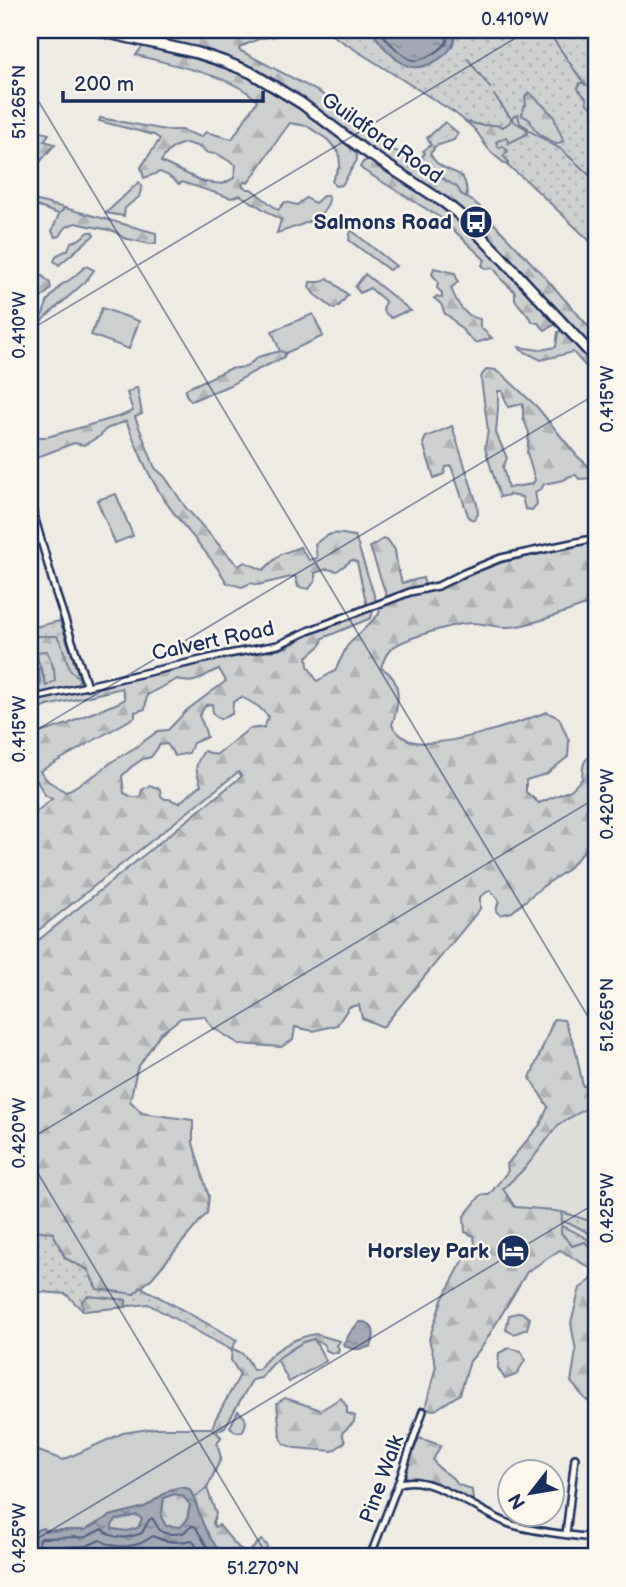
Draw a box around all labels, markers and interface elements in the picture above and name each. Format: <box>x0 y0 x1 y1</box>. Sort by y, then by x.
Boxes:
text: 0.410°W <box>481 9 549 30</box>
scale bar <box>63 60 262 104</box>
text: 51.265°N <box>9 65 30 139</box>
text: 200 m <box>74 72 134 97</box>
street label: Guildford Road <box>317 87 447 189</box>
bus stop icon: Salmons Road <box>457 203 495 241</box>
place label: Salmons Road <box>314 210 452 235</box>
text: 0.410°W <box>9 291 30 359</box>
text: 0.415°W <box>597 365 618 432</box>
street label: Calvert Road <box>150 616 276 666</box>
text: 0.415°W <box>9 695 30 762</box>
text: 0.420°W <box>597 768 618 839</box>
text: 51.265°N <box>597 978 618 1052</box>
text: 0.420°W <box>9 1097 30 1168</box>
text: 0.425°W <box>597 1172 618 1243</box>
hotel icon: Horsley Park <box>494 1232 532 1270</box>
place label: Horsley Park <box>367 1239 489 1264</box>
street label: Pine Walk <box>355 1431 410 1527</box>
north arrow <box>496 1458 566 1528</box>
text: N <box>504 1489 531 1513</box>
text: 0.425°W <box>9 1502 30 1573</box>
text: 51.270°N <box>227 1558 299 1579</box>

